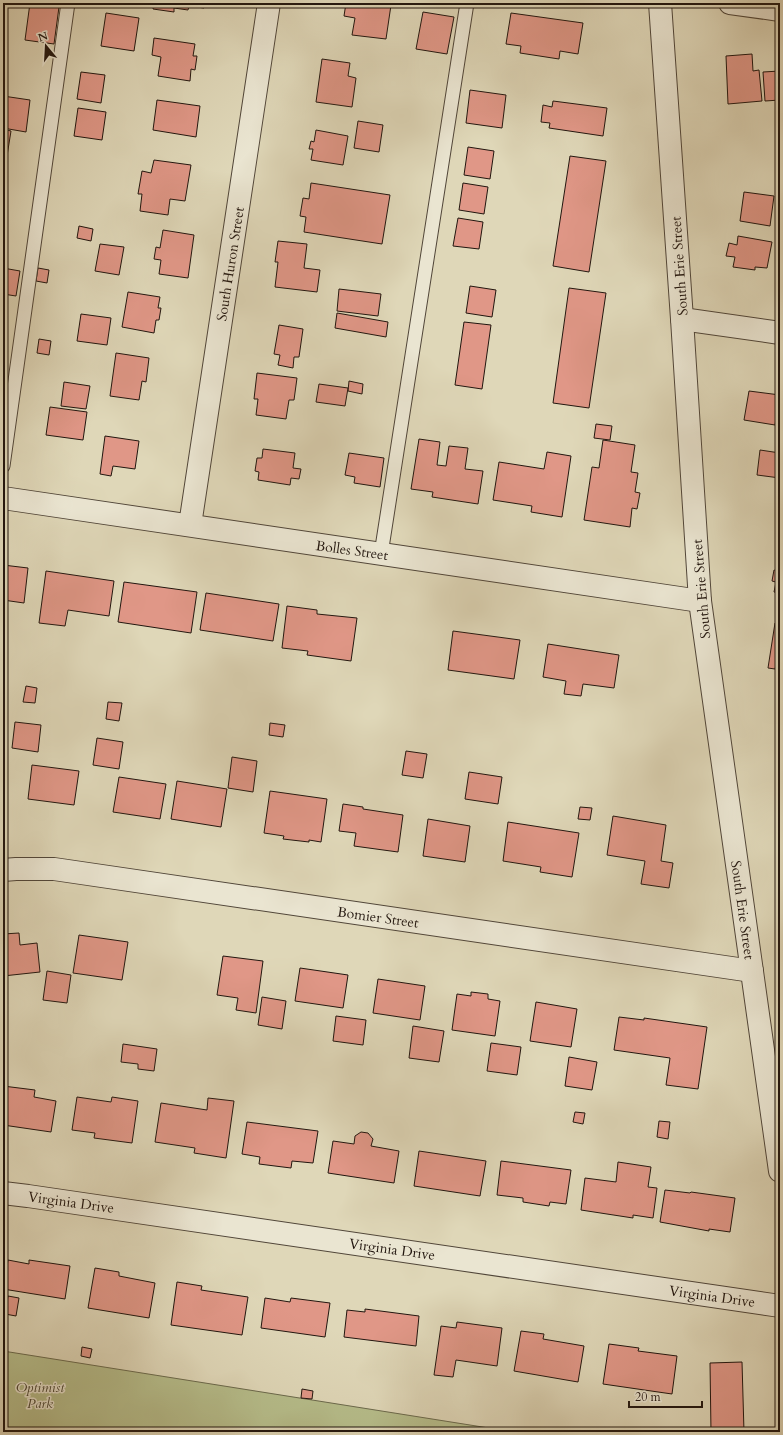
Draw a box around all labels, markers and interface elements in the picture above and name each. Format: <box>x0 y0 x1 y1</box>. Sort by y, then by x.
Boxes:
north arrow <box>26 26 66 66</box>
text: N <box>36 28 50 46</box>
street label: South Huron Street <box>212 205 249 323</box>
street label: South Erie Street <box>667 215 692 316</box>
street label: Bolles Street <box>315 536 390 565</box>
street label: South Erie Street <box>688 538 715 639</box>
street label: South Erie Street <box>726 859 759 961</box>
street label: Bomier Street <box>336 902 420 933</box>
street label: Virginia Drive <box>27 1187 115 1218</box>
street label: Virginia Drive <box>348 1234 436 1265</box>
street label: Virginia Drive <box>668 1281 756 1312</box>
park label: Optimist Park <box>16 1378 65 1413</box>
scale bar <box>629 1383 702 1409</box>
text: 20 m <box>635 1389 662 1405</box>

